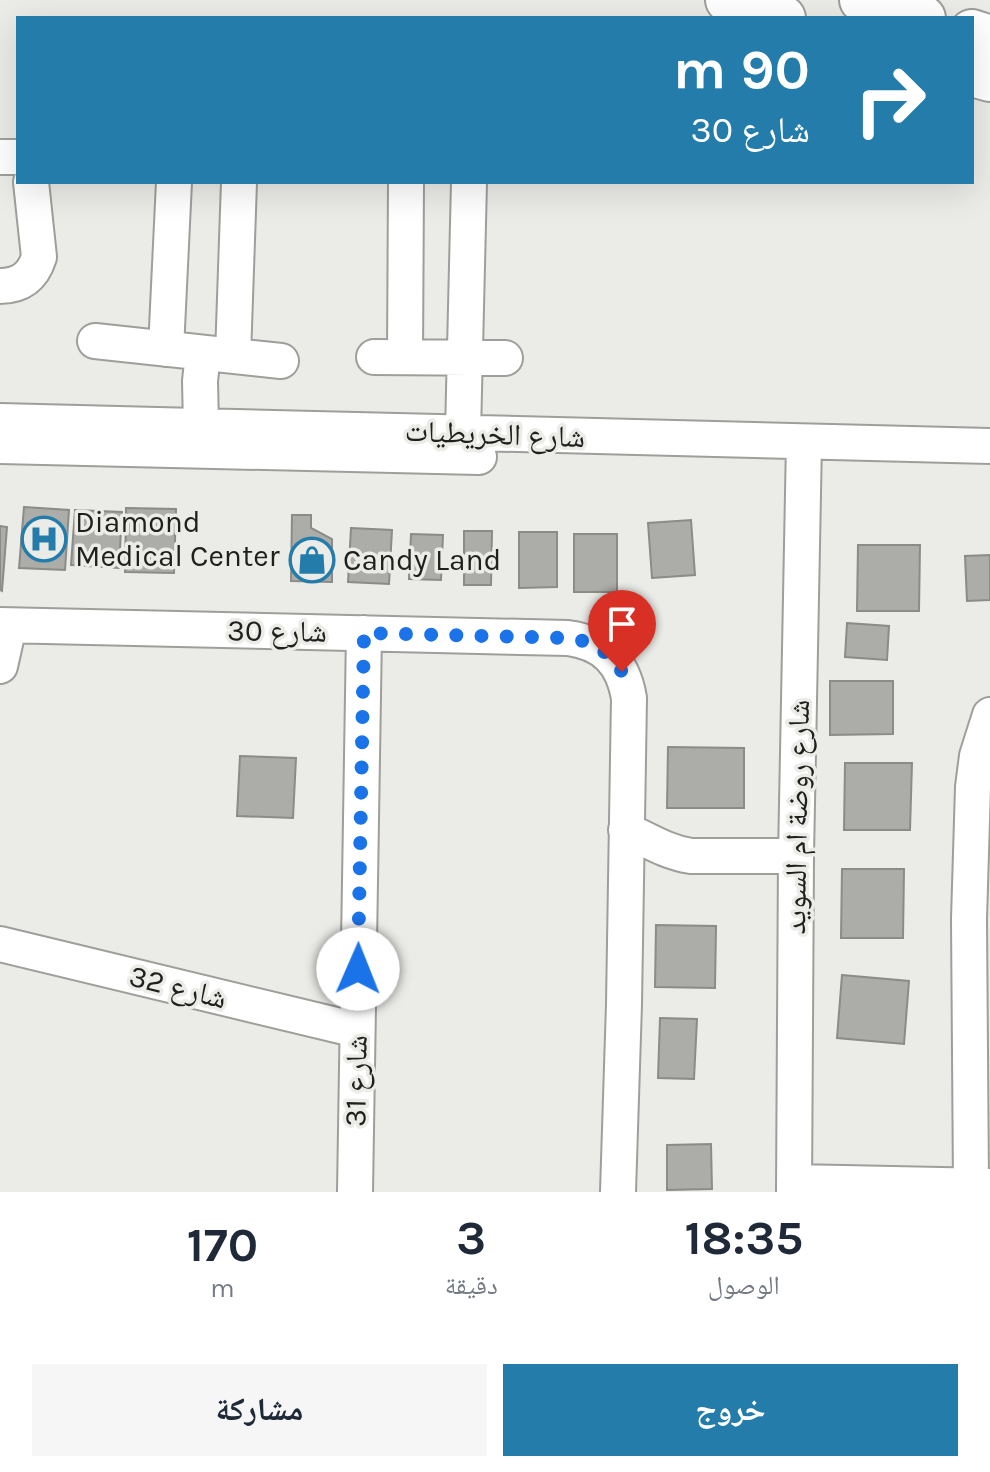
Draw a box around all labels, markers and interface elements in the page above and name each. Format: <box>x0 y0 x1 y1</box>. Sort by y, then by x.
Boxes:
text: 90 m <box>673 37 810 102</box>
icon: right <box>838 48 942 152</box>
text: شارع 30 <box>690 109 810 151</box>
street label: شارع الخريطيات <box>404 413 586 456</box>
place label: Diamond Medical Center <box>75 504 280 574</box>
hospital icon: Diamond Medical Center <box>20 515 68 563</box>
shop icon: Candy Land <box>288 536 336 584</box>
place label: Candy Land <box>343 542 501 578</box>
pin <box>588 590 656 672</box>
icon: arrive <box>600 602 644 646</box>
street label: شارع 30 <box>227 612 327 651</box>
street label: شارع روضة ام السويد <box>777 699 818 935</box>
position arrow <box>316 927 400 1011</box>
street label: شارع 32 <box>125 958 231 1017</box>
street label: شارع 31 <box>337 1035 376 1127</box>
text: 3 <box>456 1210 486 1266</box>
text: 18:35 <box>684 1210 803 1266</box>
text: 170 <box>187 1217 258 1273</box>
text: دقيقة <box>445 1270 498 1301</box>
text: الوصول <box>708 1270 780 1301</box>
text: m <box>210 1273 235 1304</box>
button: مشاركة <box>32 1364 487 1456</box>
button: خروج <box>503 1364 958 1456</box>

